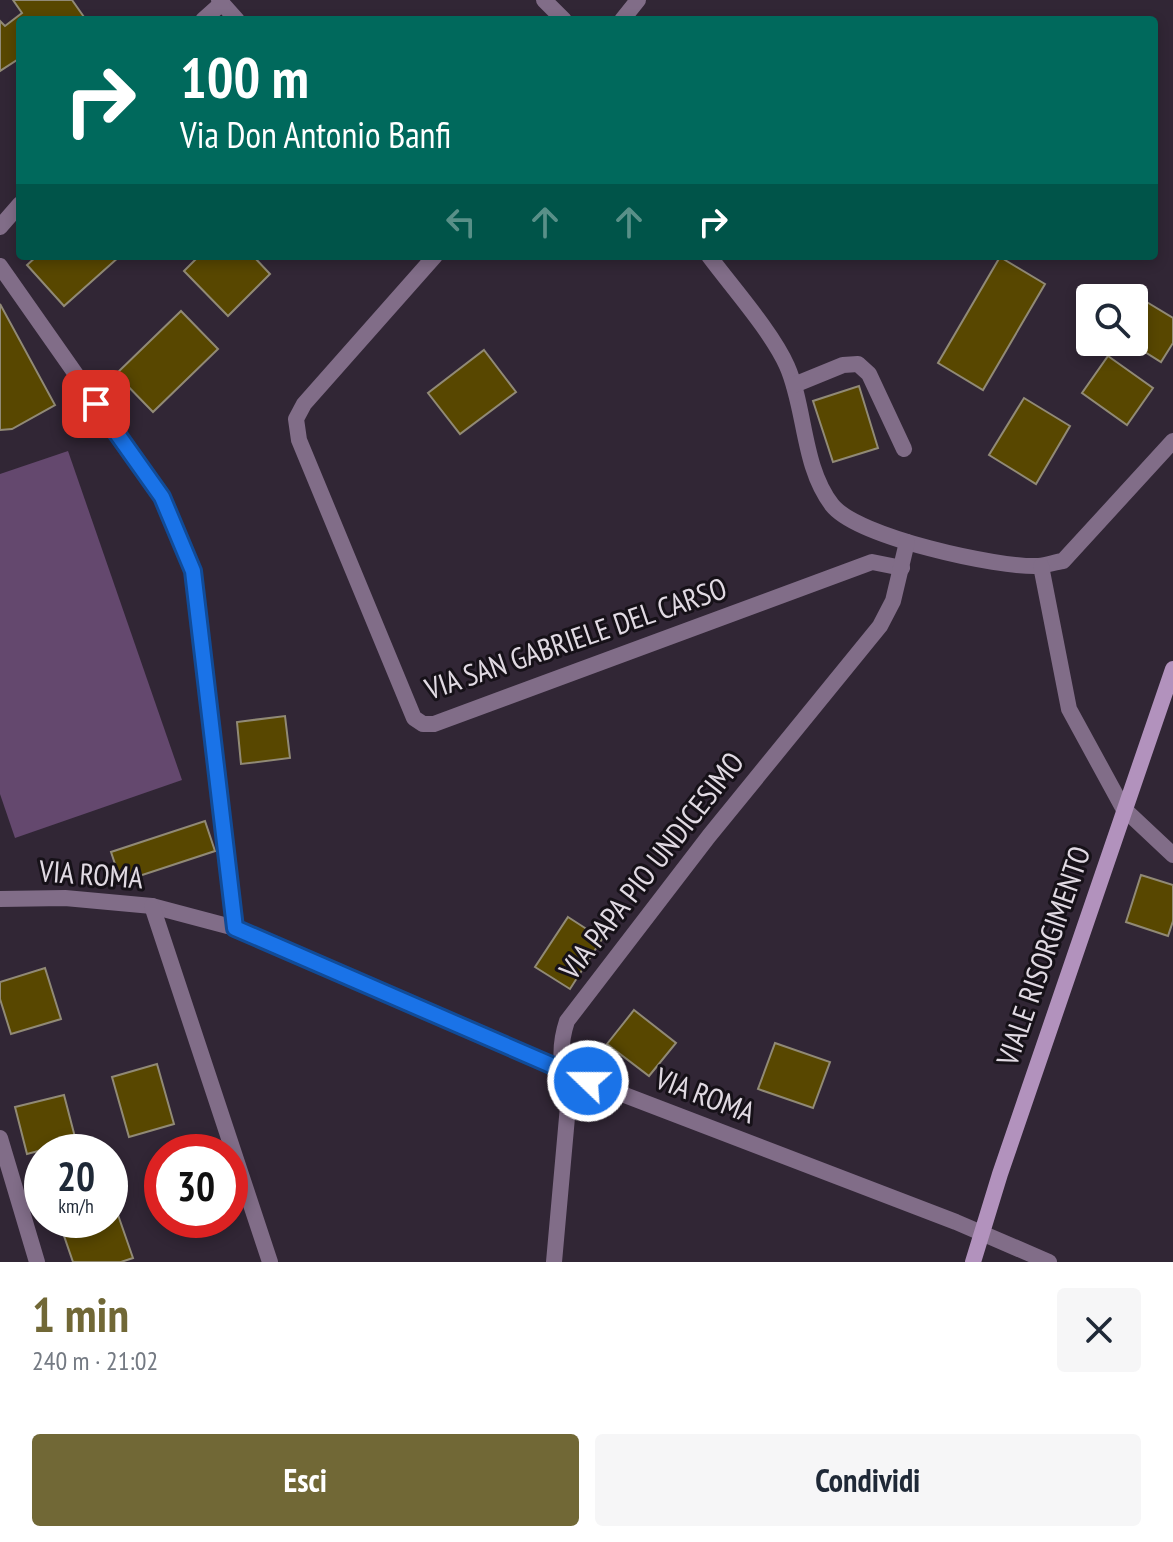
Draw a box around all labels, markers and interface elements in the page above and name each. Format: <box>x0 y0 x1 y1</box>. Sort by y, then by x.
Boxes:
text: 100 m <box>180 41 309 113</box>
icon: right <box>48 48 152 152</box>
text: Via Don Antonio Banfi <box>180 111 451 158</box>
icon: left <box>439 200 483 244</box>
icon: ahead <box>523 200 567 244</box>
icon: ahead <box>607 200 651 244</box>
icon: right <box>691 200 735 244</box>
map controls <box>1076 284 1148 356</box>
button: search <box>1076 284 1148 356</box>
pin <box>62 370 130 438</box>
icon: arrive <box>74 382 118 426</box>
street label: VIA SAN GABRIELE DEL CARSO <box>419 568 731 708</box>
street label: VIA PAPA PIO UNDICESIMO <box>549 744 752 987</box>
street label: VIALE RISORGIMENTO <box>986 841 1098 1071</box>
street label: VIA ROMA <box>37 850 145 897</box>
position arrow <box>546 1039 630 1123</box>
street label: VIA ROMA <box>649 1057 762 1132</box>
speed limit sign: 30 <box>144 1134 248 1238</box>
text: 20 <box>57 1150 95 1202</box>
text: km/h <box>58 1193 94 1219</box>
text: 1 min <box>32 1283 129 1345</box>
button: close <box>1057 1288 1141 1372</box>
text: 240 m · 21:02 <box>32 1344 158 1377</box>
button: Esci <box>32 1434 579 1526</box>
button: Condividi <box>595 1434 1141 1526</box>

